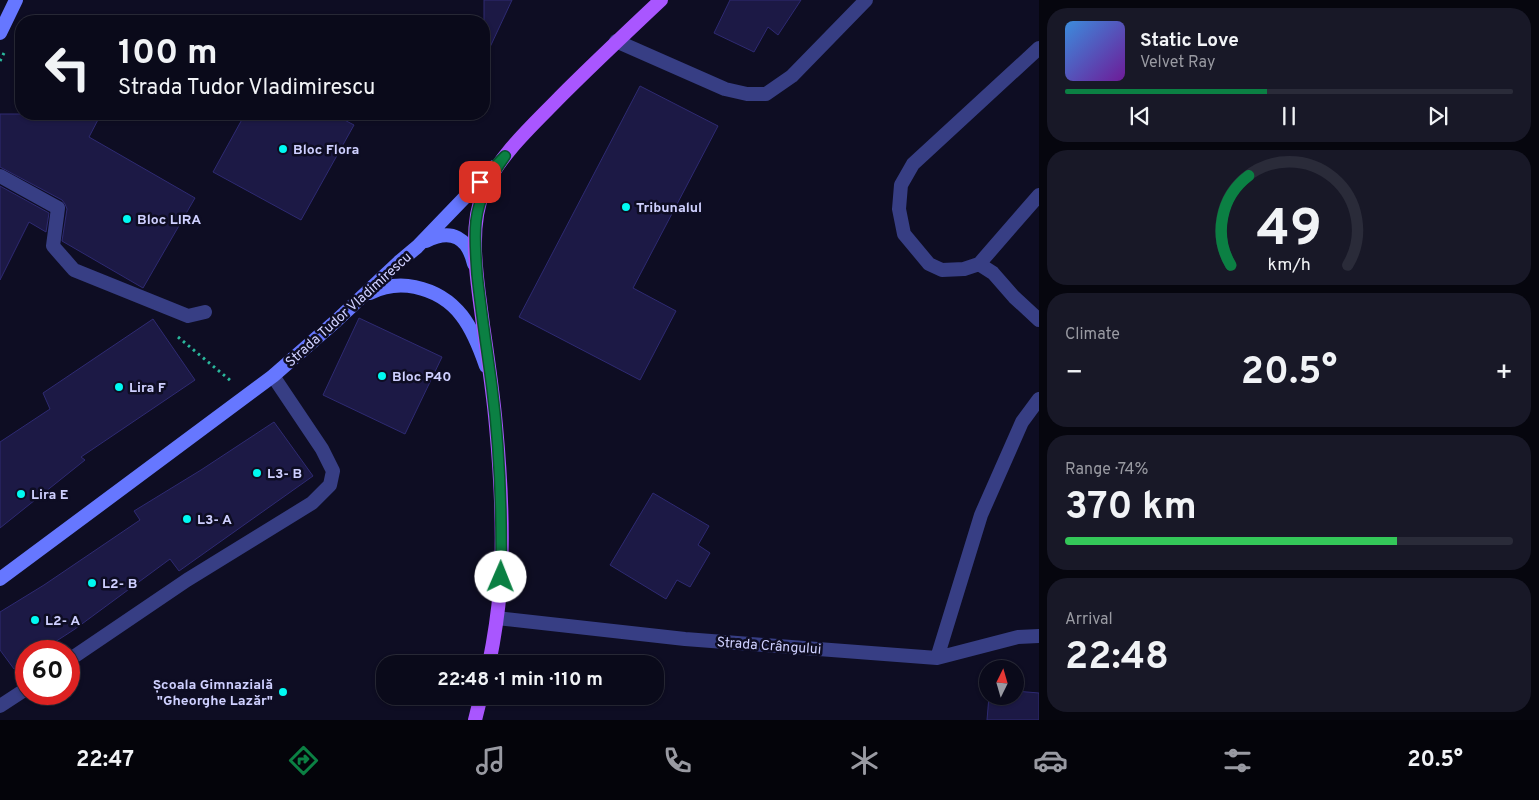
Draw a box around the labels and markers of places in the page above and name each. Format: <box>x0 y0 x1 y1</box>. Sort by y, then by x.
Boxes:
place label: Bloc Flora <box>293 142 359 159</box>
marker: Bloc Flora <box>277 143 289 155</box>
pin <box>459 161 501 203</box>
place label: Tribunalul <box>636 200 702 217</box>
marker: Tribunalul <box>620 201 632 213</box>
place label: Bloc LIRA <box>137 212 201 229</box>
marker: Bloc LIRA <box>121 213 133 225</box>
place label: Bloc P40 <box>392 369 452 386</box>
marker: Bloc P40 <box>376 370 388 382</box>
place label: Lira F <box>129 380 166 397</box>
marker: Lira F <box>113 381 125 393</box>
place label: L3- B <box>267 466 302 483</box>
marker: L3- B <box>251 467 263 479</box>
place label: Lira E <box>31 487 69 504</box>
marker: Lira E <box>15 488 27 500</box>
place label: L3- A <box>197 512 232 529</box>
marker: L3- A <box>181 513 193 525</box>
place label: L2- B <box>102 576 137 593</box>
marker: L2- B <box>86 577 98 589</box>
place label: L2- A <box>45 613 80 630</box>
marker: L2- A <box>29 614 41 626</box>
place label: Școala Gimnazială "Gheorghe Lazăr" <box>153 677 273 710</box>
marker: Școala Gimnazială "Gheorghe Lazăr" <box>277 686 289 698</box>

